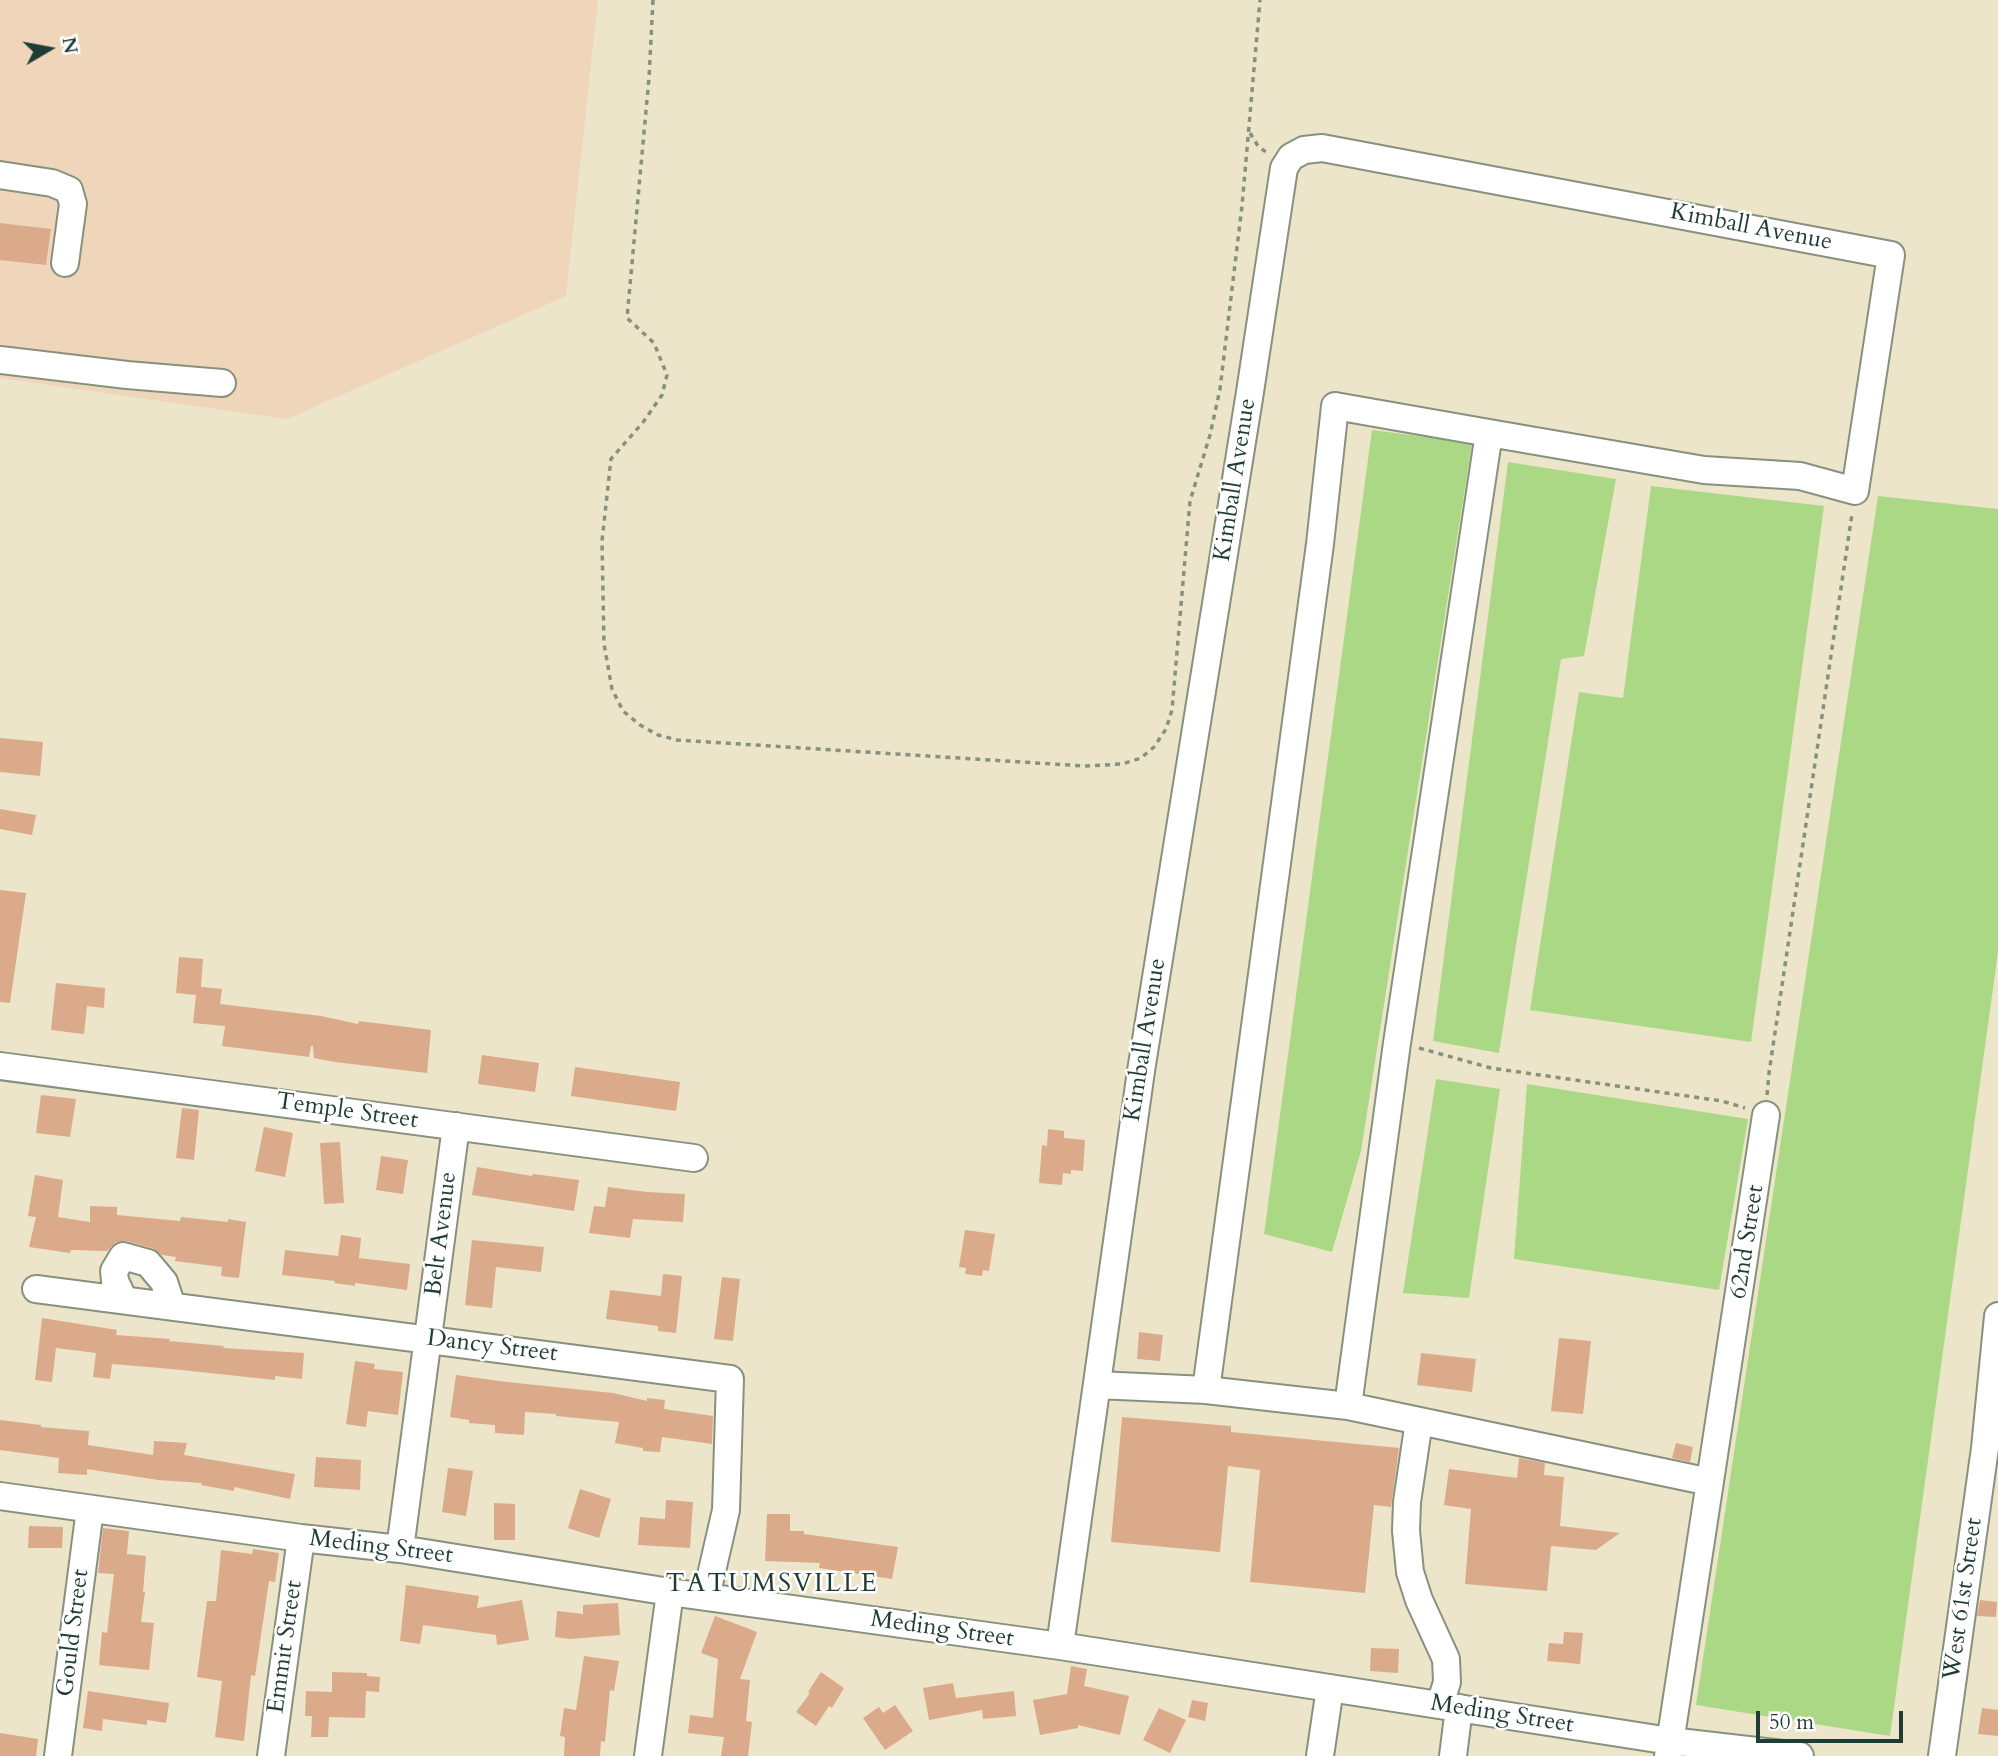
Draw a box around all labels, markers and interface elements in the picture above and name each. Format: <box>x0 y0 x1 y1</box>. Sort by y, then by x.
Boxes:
north arrow <box>14 14 84 84</box>
text: N <box>55 35 84 56</box>
street label: Kimball Avenue <box>1667 198 1835 258</box>
street label: Kimball Avenue <box>1209 396 1263 564</box>
street label: Kimball Avenue <box>1119 956 1173 1124</box>
street label: Temple Street <box>274 1088 420 1136</box>
street label: Belt Avenue <box>420 1170 464 1298</box>
street label: 62nd Street <box>1725 1183 1771 1301</box>
street label: Dancy Street <box>425 1325 559 1369</box>
street label: West 61st Street <box>1938 1516 1990 1682</box>
street label: Meding Street <box>308 1525 454 1571</box>
street label: Gould Street <box>52 1568 96 1698</box>
district label: TATUMSVILLE <box>667 1569 877 1601</box>
street label: Emmit Street <box>262 1579 310 1715</box>
street label: Meding Street <box>869 1606 1015 1654</box>
street label: Meding Street <box>1428 1689 1576 1741</box>
scale bar <box>1760 1696 1907 1740</box>
text: 50 m <box>1769 1708 1814 1737</box>

